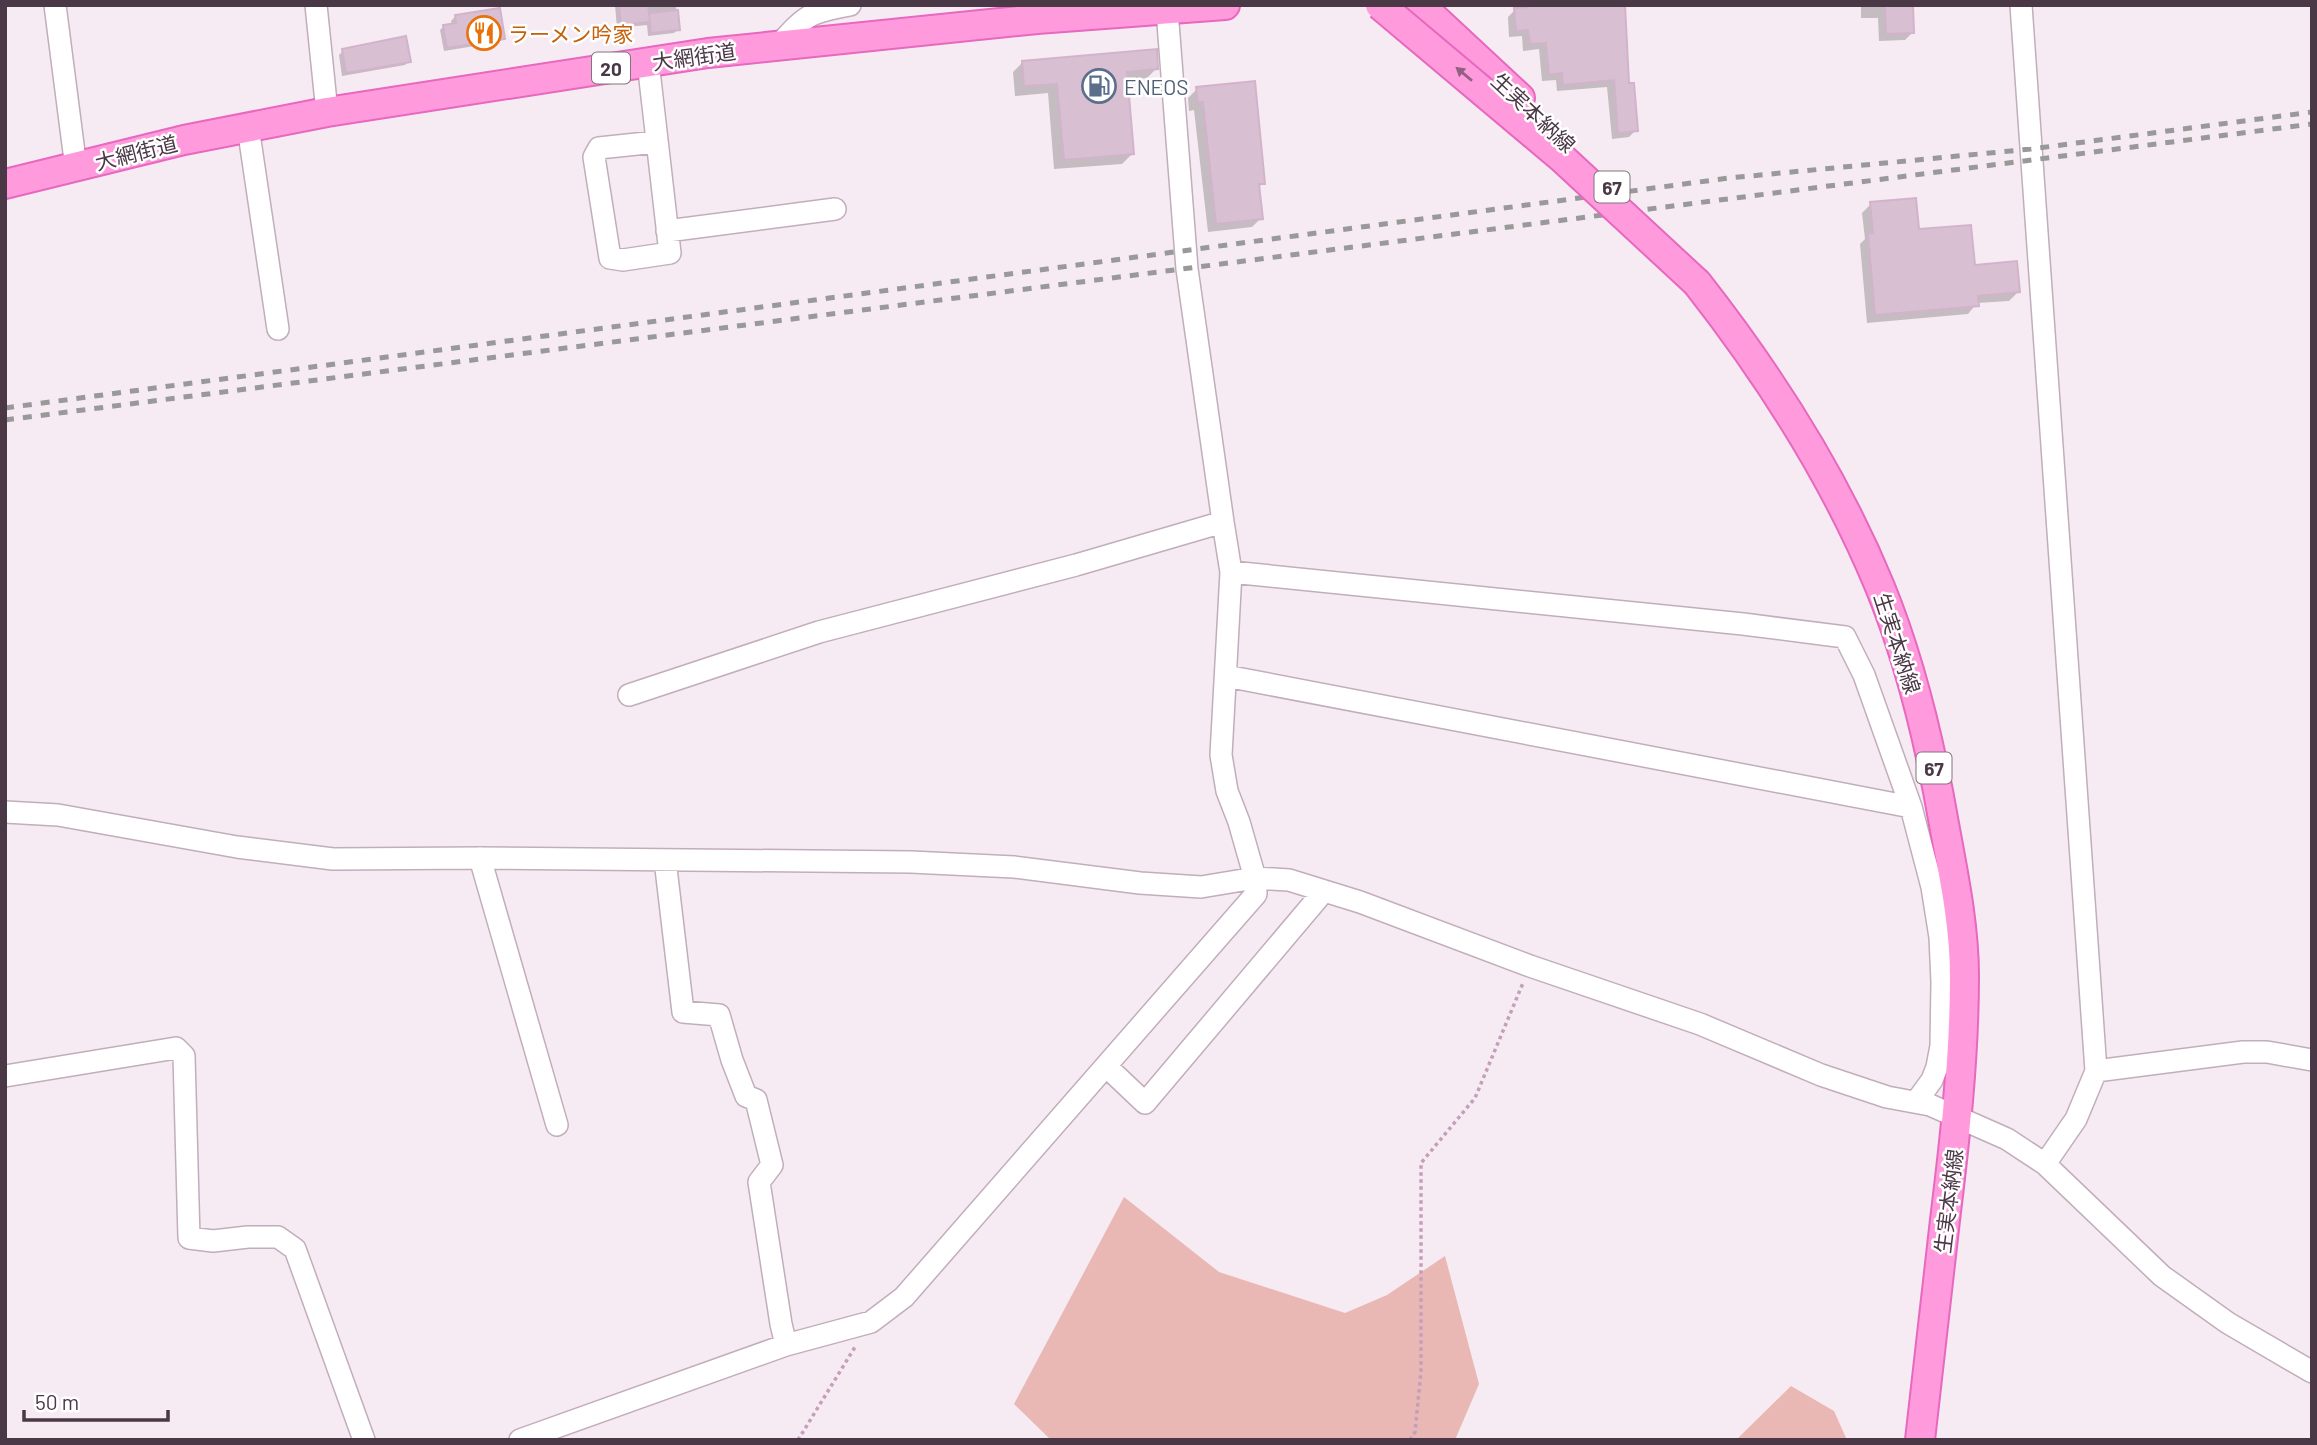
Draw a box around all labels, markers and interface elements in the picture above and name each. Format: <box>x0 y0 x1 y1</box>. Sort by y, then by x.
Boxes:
restaurant icon: ラーメン吟家 <box>465 14 503 52</box>
place label: ラーメン吟家 <box>508 21 633 46</box>
street label: 大網街道 <box>651 38 737 74</box>
road number: 20 <box>592 52 630 83</box>
fuel station icon: ENEOS <box>1080 67 1118 105</box>
one-way arrow <box>1455 67 1472 82</box>
street label: 生実本納線 <box>1487 67 1581 157</box>
place label: ENEOS <box>1124 74 1189 99</box>
street label: 大網街道 <box>92 130 180 174</box>
road number: 67 <box>1594 172 1630 202</box>
street label: 生実本納線 <box>1870 589 1926 697</box>
road number: 67 <box>1916 752 1952 783</box>
street label: 生実本納線 <box>1929 1147 1967 1255</box>
scale bar <box>24 1378 168 1422</box>
text: 50 m <box>35 1389 79 1414</box>

